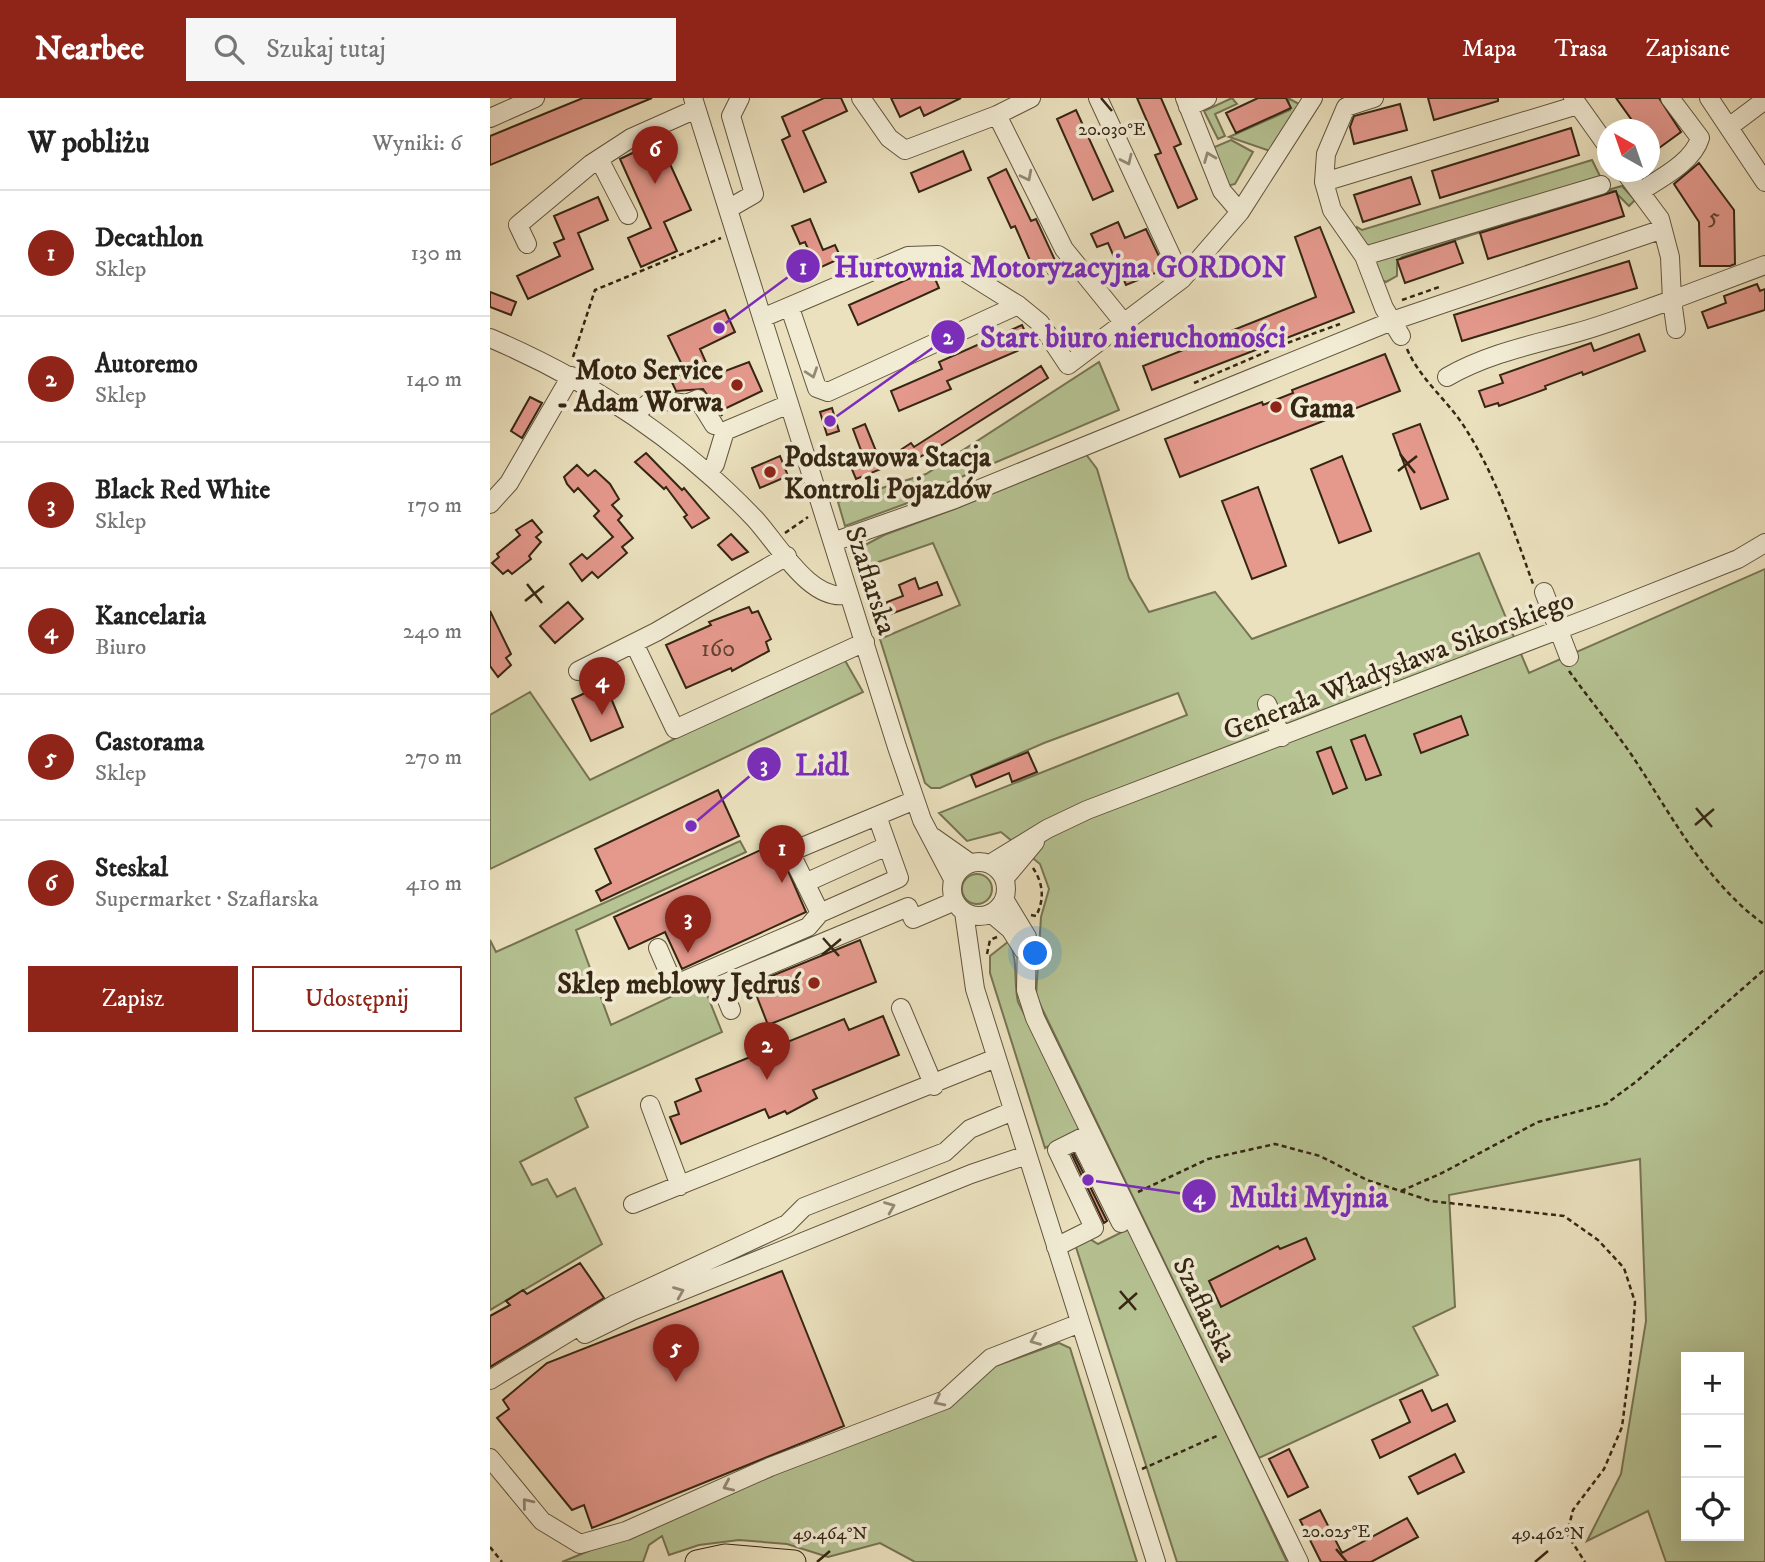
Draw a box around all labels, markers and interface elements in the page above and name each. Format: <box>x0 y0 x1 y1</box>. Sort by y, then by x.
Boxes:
search box <box>186 18 676 81</box>
text: Nearbee <box>35 29 144 70</box>
icon: search <box>210 30 248 68</box>
text: Szukaj tutaj <box>266 33 386 66</box>
text: Mapa <box>1462 34 1516 64</box>
text: Trasa <box>1554 34 1608 64</box>
text: Zapisane <box>1646 34 1730 64</box>
text: 20.030°E <box>1078 119 1146 141</box>
north arrow <box>1597 119 1660 182</box>
text: W pobliżu <box>28 125 150 162</box>
pin: 6 <box>632 126 678 184</box>
text: Wyniki: 6 <box>372 129 462 158</box>
one-way arrow <box>1203 152 1217 164</box>
one-way arrow <box>1119 153 1133 165</box>
one-way arrow <box>1019 169 1033 181</box>
house number: 5 <box>1708 202 1720 232</box>
text: Decathlon <box>95 222 203 255</box>
text: 1 <box>47 239 55 268</box>
text: 130 m <box>410 239 462 268</box>
callout: Hurtownia Motoryzacyjna GORDON <box>785 241 1300 292</box>
text: Hurtownia Motoryzacyjna GORDON <box>834 250 1286 287</box>
text: Sklep <box>95 255 146 284</box>
text: 1 <box>799 255 807 281</box>
callout: Start biuro nieruchomości <box>931 311 1300 362</box>
text: Start biuro nieruchomości <box>980 320 1286 357</box>
text: 2 <box>943 325 954 351</box>
text: Autoremo <box>95 348 198 381</box>
place label: Moto Service - Adam Worwa <box>557 353 724 420</box>
text: 2 <box>45 365 57 394</box>
text: 140 m <box>406 365 462 394</box>
one-way arrow <box>804 366 818 378</box>
marker: Moto Service - Adam Worwa <box>729 377 745 393</box>
text: Sklep <box>95 381 146 410</box>
place label: Gama <box>1290 391 1356 426</box>
marker: Gama <box>1268 399 1284 415</box>
place label: Podstawowa Stacja Kontroli Pojazdów <box>784 440 993 507</box>
marker: Podstawowa Stacja Kontroli Pojazdów <box>762 464 778 480</box>
text: Black Red White <box>95 474 270 507</box>
text: 3 <box>47 491 55 520</box>
text: 170 m <box>407 491 462 520</box>
text: Sklep <box>95 507 146 536</box>
street label: Szaflarska <box>837 522 905 639</box>
street label: Generała Władysława Sikorskiego <box>1218 582 1579 749</box>
text: Kancelaria <box>95 600 206 633</box>
text: 4 <box>44 617 58 646</box>
text: 240 m <box>403 617 462 646</box>
text: Biuro <box>95 633 146 662</box>
house number: 160 <box>701 634 735 664</box>
pin: 4 <box>579 657 625 715</box>
text: Castorama <box>95 726 204 759</box>
callout: Lidl <box>746 739 863 790</box>
text: 5 <box>45 743 57 772</box>
text: 270 m <box>405 743 462 772</box>
text: Lidl <box>795 748 850 785</box>
text: 3 <box>760 753 768 779</box>
text: Sklep <box>95 759 146 788</box>
pin: 1 <box>759 825 805 883</box>
text: Steskal <box>95 852 168 885</box>
text: 6 <box>45 869 57 898</box>
text: 410 m <box>406 869 462 898</box>
text: Supermarket · Szaflarska <box>95 885 319 914</box>
pin: 3 <box>665 895 711 953</box>
your location <box>1018 936 1052 970</box>
button: Zapisz <box>28 966 238 1032</box>
button: Udostępnij <box>252 966 462 1032</box>
place label: Sklep meblowy Jędruś <box>557 967 802 1002</box>
marker: Sklep meblowy Jędruś <box>806 975 822 991</box>
pin: 2 <box>744 1022 790 1080</box>
callout: Multi Myjnia <box>1181 1171 1403 1222</box>
text: Multi Myjnia <box>1230 1180 1390 1217</box>
text: 4 <box>1193 1185 1206 1211</box>
one-way arrow <box>883 1201 895 1215</box>
street label: Szaflarska <box>1164 1252 1245 1368</box>
one-way arrow <box>672 1286 685 1300</box>
pin: 5 <box>653 1324 699 1382</box>
one-way arrow <box>1030 1332 1042 1346</box>
map controls <box>1681 1352 1744 1541</box>
button: + <box>1681 1352 1744 1415</box>
one-way arrow <box>933 1392 946 1406</box>
button: − <box>1681 1415 1744 1478</box>
one-way arrow <box>722 1478 735 1492</box>
button: locate <box>1681 1478 1744 1541</box>
one-way arrow <box>522 1498 535 1510</box>
text: 20.025°E <box>1302 1521 1371 1543</box>
text: 49.464°N <box>793 1523 867 1545</box>
text: 49.462°N <box>1512 1523 1585 1545</box>

